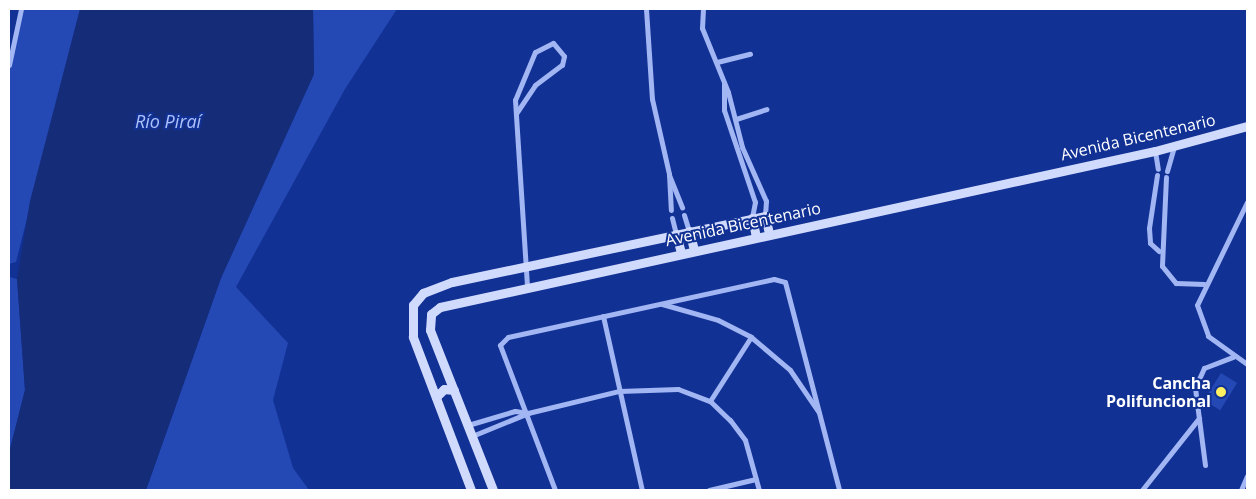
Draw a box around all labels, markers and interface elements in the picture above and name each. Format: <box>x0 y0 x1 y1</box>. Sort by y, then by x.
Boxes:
water label: Río Piraí <box>135 110 201 132</box>
street label: Avenida Bicentenario <box>1059 110 1217 164</box>
street label: Avenida Bicentenario <box>664 198 822 250</box>
place label: Cancha Polifuncional <box>1106 373 1211 411</box>
marker: Cancha Polifuncional <box>1215 386 1227 398</box>

